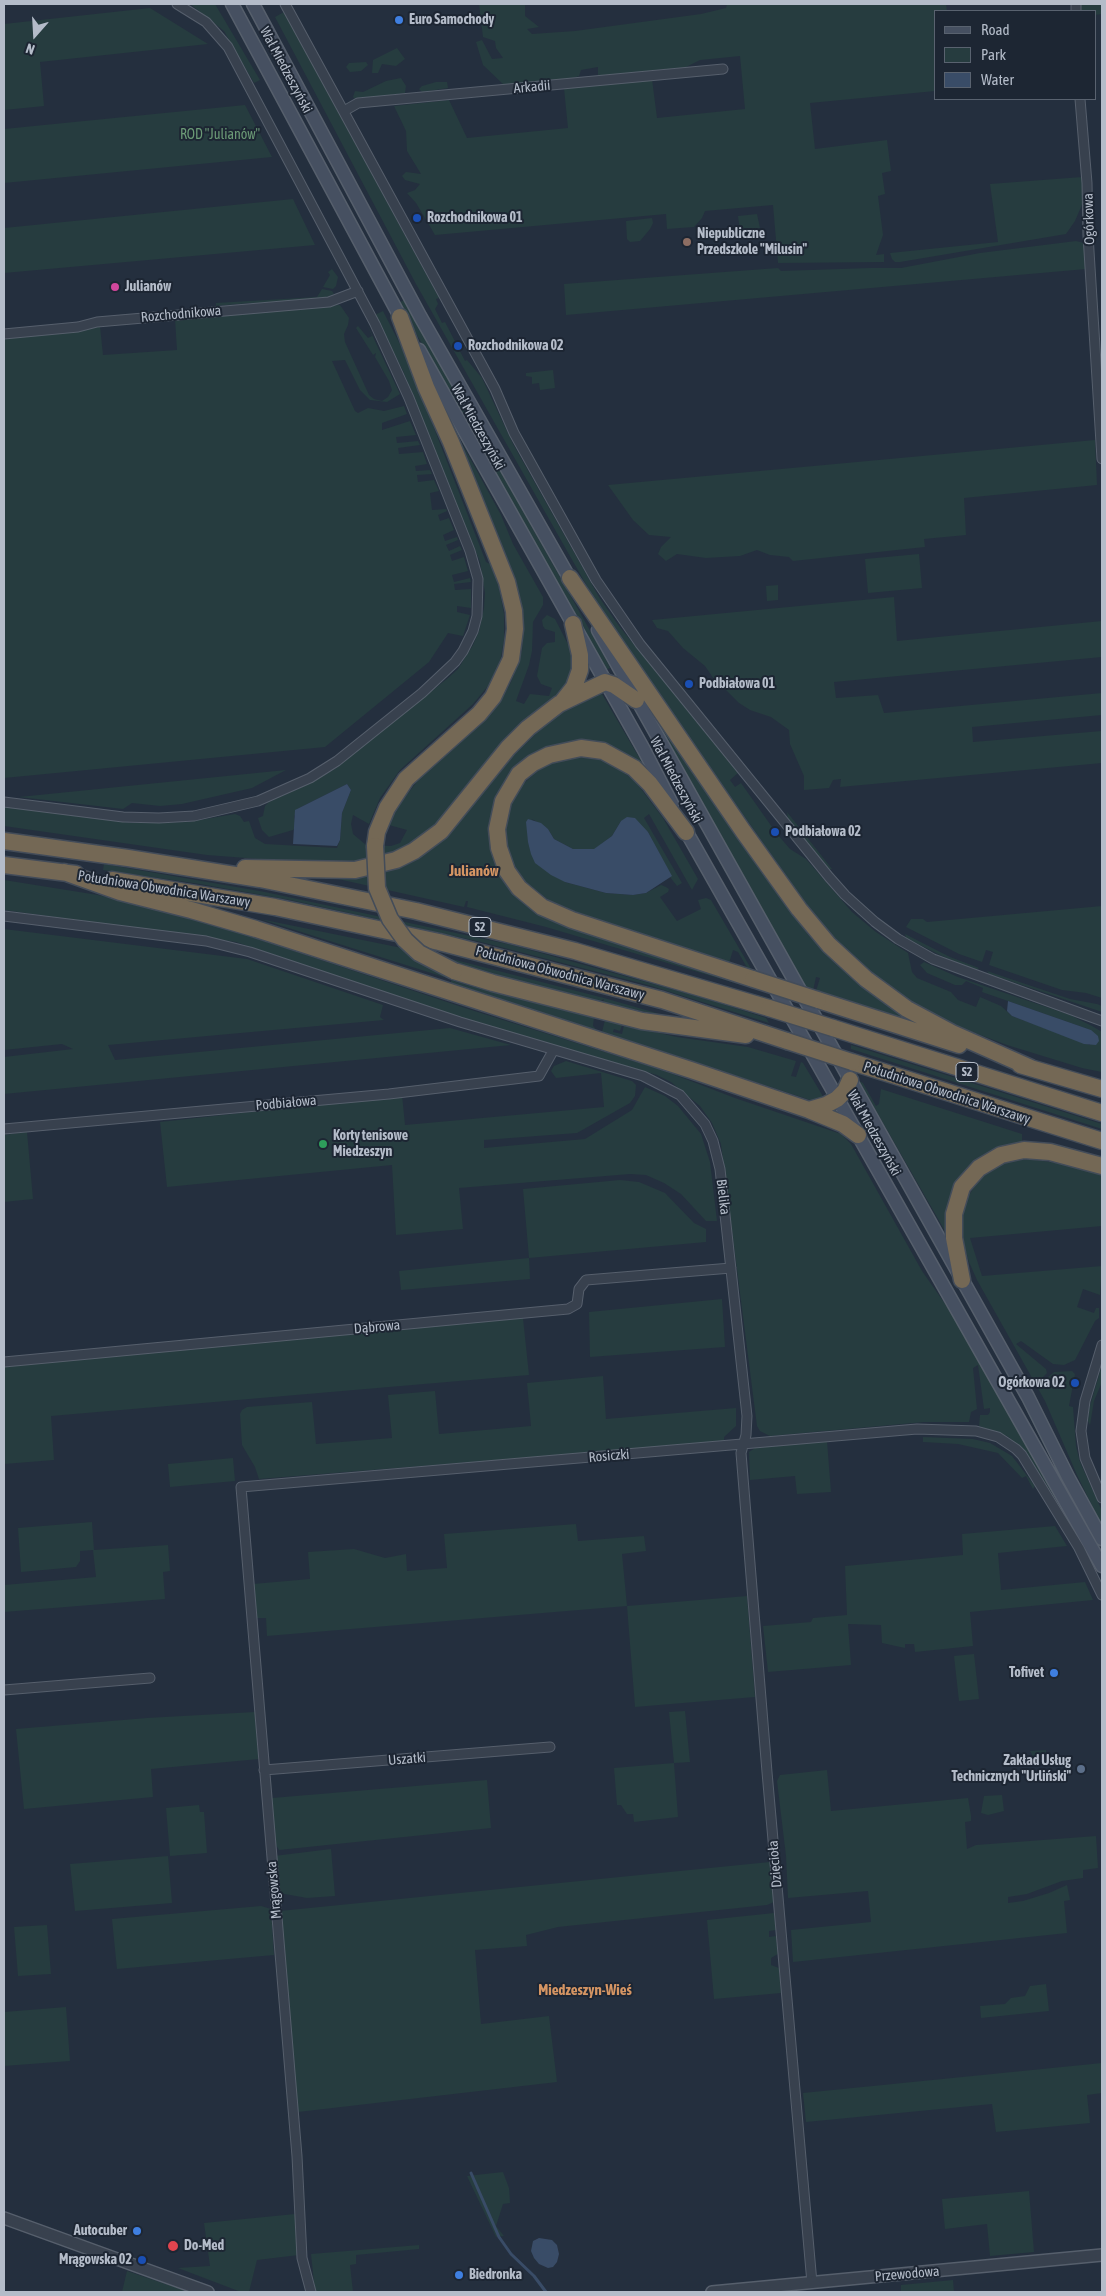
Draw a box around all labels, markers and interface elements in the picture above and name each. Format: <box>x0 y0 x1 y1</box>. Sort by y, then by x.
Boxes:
north arrow <box>10 10 60 60</box>
legend <box>934 10 1096 100</box>
place label: Euro Samochody <box>409 12 494 28</box>
marker: Euro Samochody <box>393 14 405 26</box>
text: Road <box>981 21 1010 38</box>
street label: Wał Miedzeszyński <box>256 24 316 116</box>
text: N <box>24 40 37 58</box>
text: Park <box>981 46 1006 63</box>
text: Water <box>981 71 1014 88</box>
street label: Arkadii <box>513 77 551 97</box>
park label: ROD "Julianów" <box>180 127 260 143</box>
street label: Ogórkowa <box>1080 193 1098 245</box>
place label: Rozchodnikowa 01 <box>427 210 523 226</box>
marker: Rozchodnikowa 01 <box>411 212 423 224</box>
place label: Niepubliczne Przedszkole "Milusin" <box>697 226 807 258</box>
marker: Niepubliczne Przedszkole "Milusin" <box>681 236 693 248</box>
place label: Julianów <box>125 279 171 295</box>
marker: Julianów <box>109 281 121 293</box>
street label: Rozchodnikowa <box>140 302 222 326</box>
place label: Rozchodnikowa 02 <box>468 338 564 354</box>
marker: Rozchodnikowa 02 <box>452 340 464 352</box>
street label: Wał Miedzeszyński <box>448 381 508 473</box>
place label: Podbiałowa 01 <box>699 676 775 692</box>
marker: Podbiałowa 01 <box>683 678 695 690</box>
street label: Wał Miedzeszyński <box>646 734 706 826</box>
place label: Podbiałowa 02 <box>785 824 861 840</box>
marker: Podbiałowa 02 <box>769 826 781 838</box>
district label: Julianów <box>449 862 499 880</box>
street label: Południowa Obwodnica Warszawy <box>77 867 251 911</box>
road number: S2 <box>469 918 491 936</box>
street label: Południowa Obwodnica Warszawy <box>474 942 646 1004</box>
street label: Południowa Obwodnica Warszawy <box>862 1058 1032 1128</box>
road number: S2 <box>956 1062 978 1082</box>
street label: Wał Miedzeszyński <box>844 1087 904 1179</box>
street label: Podbiałowa <box>255 1092 317 1114</box>
place label: Korty tenisowe Miedzeszyn <box>333 1128 408 1160</box>
marker: Korty tenisowe Miedzeszyn <box>317 1138 329 1150</box>
street label: Bielika <box>712 1178 734 1216</box>
street label: Dąbrowa <box>353 1317 401 1337</box>
place label: Ogórkowa 02 <box>998 1375 1065 1391</box>
marker: Ogórkowa 02 <box>1069 1377 1081 1389</box>
street label: Rosiczki <box>588 1446 630 1466</box>
place label: Tofivet <box>1009 1665 1044 1681</box>
marker: Tofivet <box>1048 1667 1060 1679</box>
street label: Uszatki <box>387 1749 427 1769</box>
place label: Zakład Usług Technicznych "Urliński" <box>951 1753 1071 1785</box>
marker: Zakład Usług Technicznych "Urliński" <box>1075 1763 1087 1775</box>
street label: Dzięcioła <box>765 1840 785 1888</box>
street label: Mrągowska <box>263 1860 285 1920</box>
district label: Miedzeszyn-Wieś <box>538 1981 632 1999</box>
place label: Autocuber <box>74 2223 127 2239</box>
marker: Autocuber <box>131 2225 143 2237</box>
place label: Do-Med <box>184 2238 224 2254</box>
marker: Do-Med <box>166 2239 180 2253</box>
place label: Mrągowska 02 <box>59 2252 132 2268</box>
marker: Mrągowska 02 <box>136 2254 148 2266</box>
street label: Przewodowa <box>874 2263 940 2285</box>
place label: Biedronka <box>469 2267 522 2283</box>
marker: Biedronka <box>453 2269 465 2281</box>

